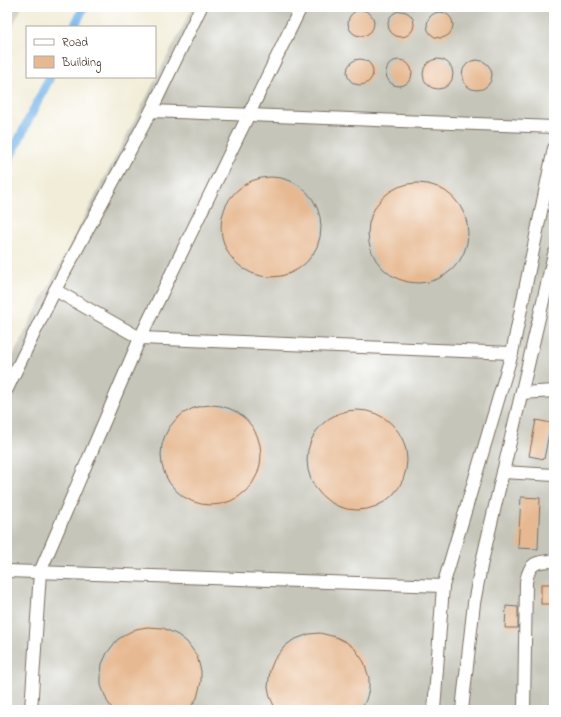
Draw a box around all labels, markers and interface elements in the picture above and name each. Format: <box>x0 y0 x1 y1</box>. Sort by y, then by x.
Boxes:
legend <box>26 26 156 78</box>
text: Road <box>62 34 88 52</box>
text: Building <box>61 54 101 73</box>

